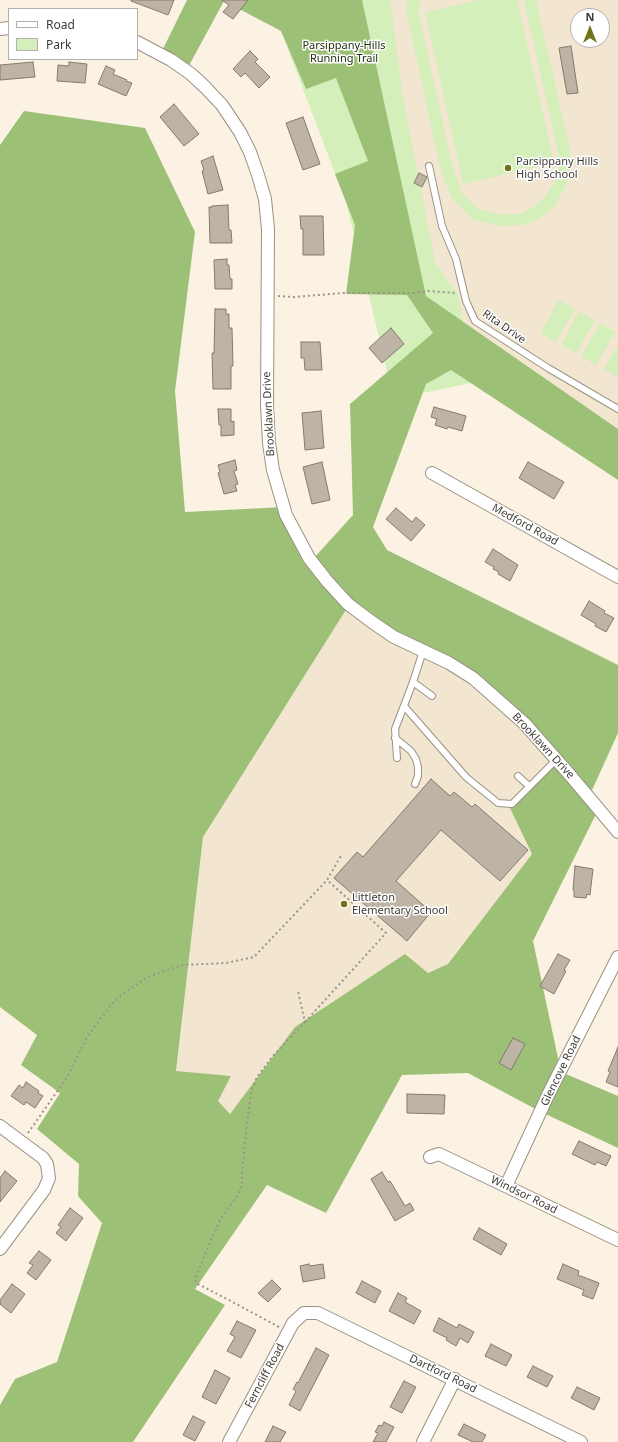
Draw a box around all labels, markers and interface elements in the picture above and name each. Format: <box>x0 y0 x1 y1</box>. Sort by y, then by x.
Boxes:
legend <box>8 8 138 60</box>
north arrow <box>570 8 610 48</box>
text: N <box>586 9 594 24</box>
text: Road <box>46 16 75 33</box>
text: Park <box>46 36 71 53</box>
park label: Parsippany-Hills Running Trail <box>302 39 386 65</box>
place label: Parsippany Hills High School <box>516 155 598 181</box>
marker: Parsippany Hills High School <box>503 163 513 173</box>
street label: Rita Drive <box>480 307 528 347</box>
street label: Brooklawn Drive <box>260 371 278 457</box>
street label: Medford Road <box>490 501 560 549</box>
street label: Brooklawn Drive <box>509 710 577 782</box>
place label: Littleton Elementary School <box>352 891 448 917</box>
marker: Littleton Elementary School <box>339 899 349 909</box>
street label: Glencove Road <box>538 1034 584 1108</box>
street label: Windsor Road <box>489 1173 559 1217</box>
street label: Ferncliff Road <box>242 1342 288 1410</box>
street label: Dartford Road <box>407 1352 479 1396</box>

